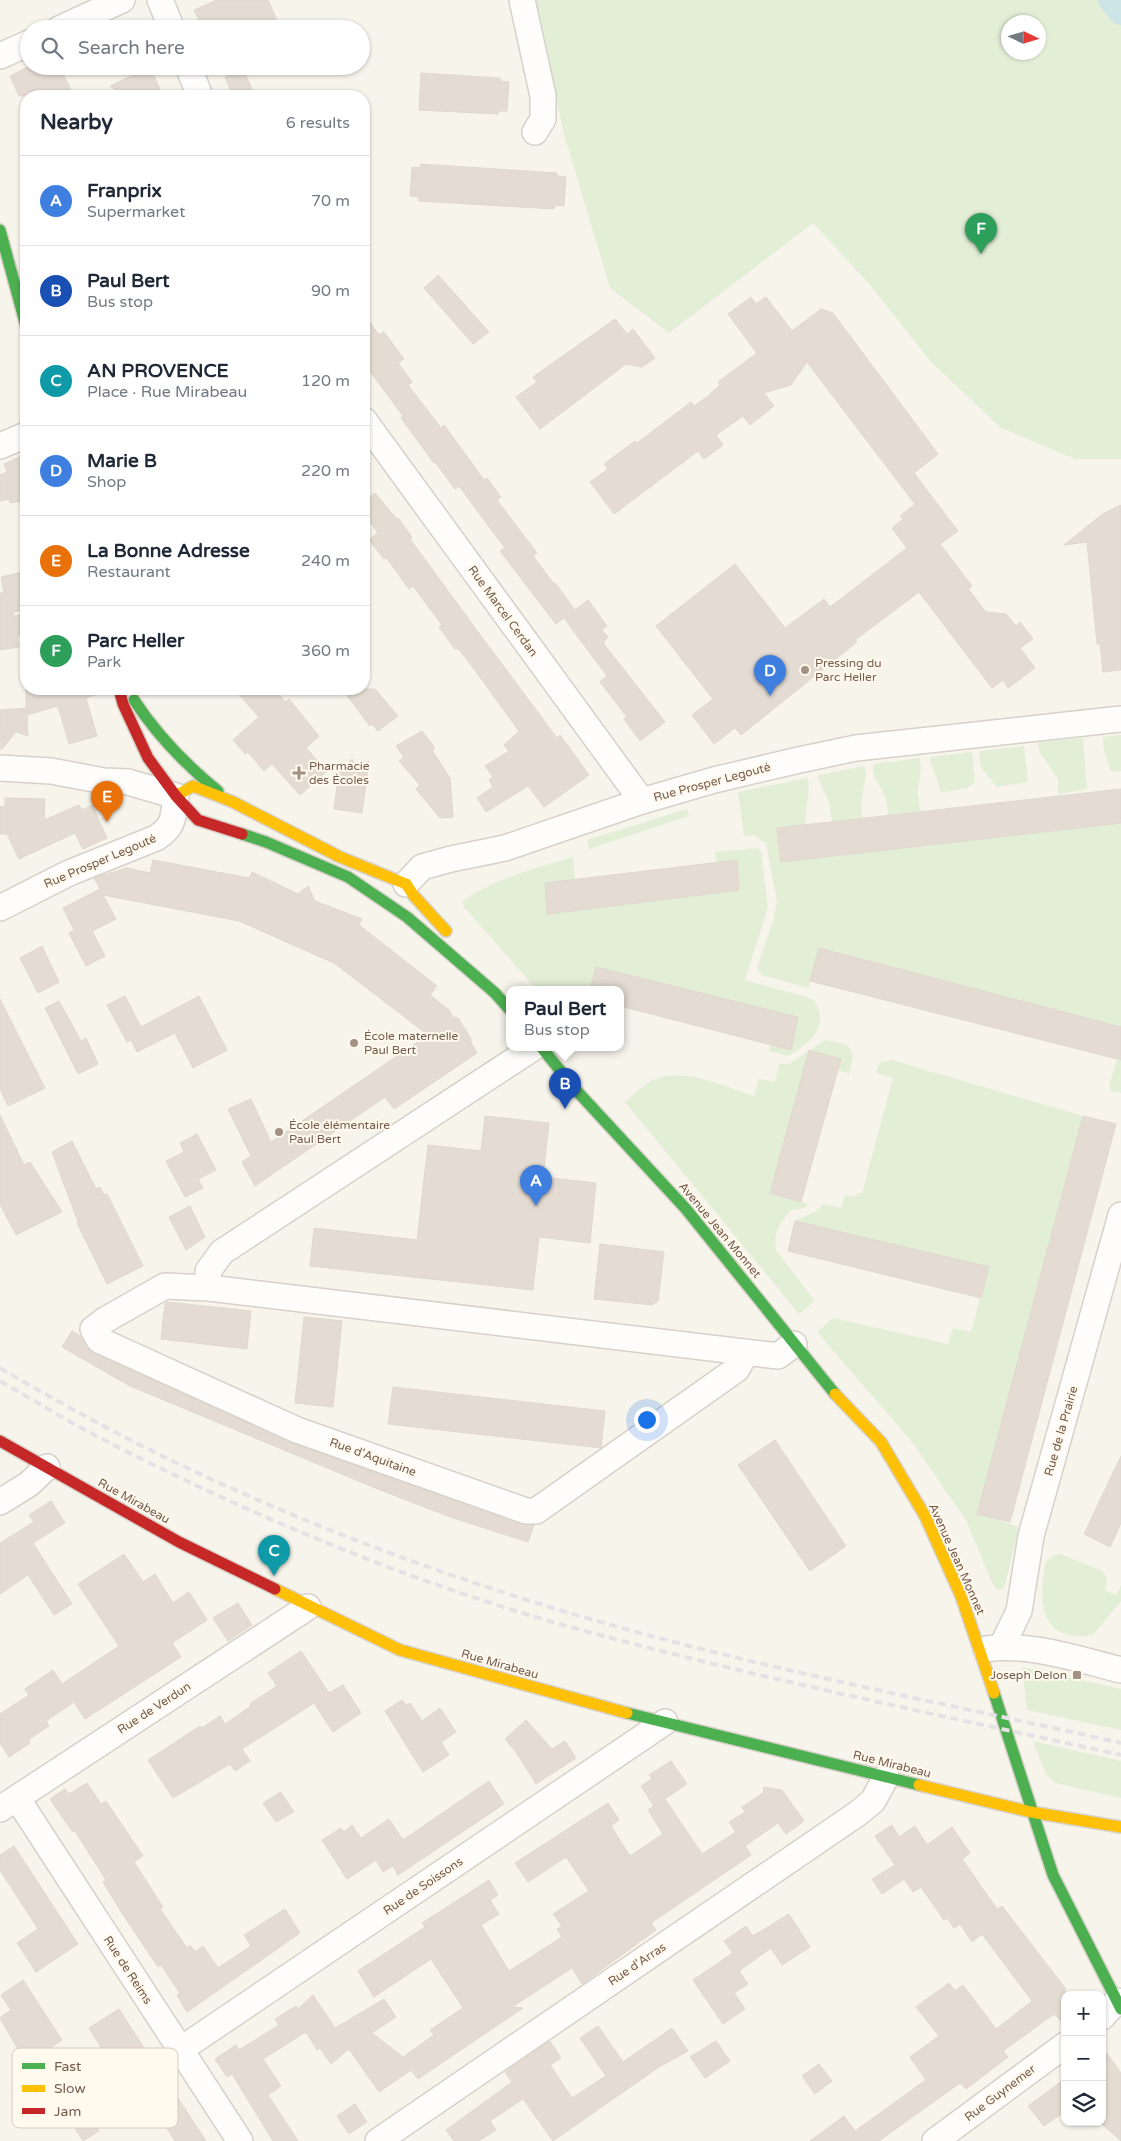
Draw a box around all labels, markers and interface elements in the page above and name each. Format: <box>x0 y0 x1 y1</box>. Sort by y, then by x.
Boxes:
north arrow <box>1001 15 1046 60</box>
search box <box>20 20 370 75</box>
icon: search <box>38 34 66 62</box>
text: Search here <box>78 37 185 59</box>
text: Nearby <box>40 110 113 135</box>
text: 6 results <box>286 113 350 133</box>
text: Franprix <box>87 180 162 202</box>
text: A <box>50 191 62 211</box>
text: 70 m <box>311 191 350 211</box>
text: Supermarket <box>87 202 185 222</box>
pin: F <box>965 213 997 254</box>
text: Paul Bert <box>87 270 169 292</box>
text: B <box>50 281 62 301</box>
text: 90 m <box>311 281 350 301</box>
text: Bus stop <box>87 292 153 312</box>
text: AN PROVENCE <box>87 360 229 382</box>
text: C <box>50 371 62 391</box>
text: 120 m <box>301 371 350 391</box>
text: Place · Rue Mirabeau <box>87 382 247 402</box>
text: Marie B <box>87 450 157 472</box>
text: D <box>50 461 62 481</box>
text: 220 m <box>301 461 350 481</box>
text: Shop <box>87 472 126 492</box>
text: La Bonne Adresse <box>87 540 250 562</box>
text: E <box>51 551 61 571</box>
text: 240 m <box>301 551 350 571</box>
text: Restaurant <box>87 562 171 582</box>
street label: Rue Marcel Cerdan <box>465 563 541 659</box>
text: Parc Heller <box>87 630 184 652</box>
text: F <box>51 641 61 661</box>
text: 360 m <box>301 641 350 661</box>
text: Park <box>87 652 121 672</box>
pin: D <box>754 655 786 696</box>
place label: Pressing du Parc Heller <box>815 656 882 684</box>
marker: Pressing du Parc Heller <box>799 664 811 676</box>
place label: Pharmacie des Écoles <box>309 759 370 787</box>
street label: Rue Prosper Legouté <box>652 760 772 804</box>
marker: Pharmacie des Écoles <box>293 767 305 779</box>
pin: E <box>91 781 123 822</box>
street label: Rue Prosper Legouté <box>42 831 158 891</box>
popup <box>506 986 624 1051</box>
text: Paul Bert <box>524 998 606 1020</box>
text: Bus stop <box>524 1020 590 1040</box>
place label: École maternelle Paul Bert <box>364 1029 459 1057</box>
marker: École maternelle Paul Bert <box>348 1037 360 1049</box>
pin: B <box>549 1068 581 1109</box>
place label: École élémentaire Paul Bert <box>289 1118 390 1146</box>
marker: École élémentaire Paul Bert <box>273 1126 285 1138</box>
pin: A <box>520 1165 552 1206</box>
street label: Avenue Jean Monnet <box>676 1179 764 1281</box>
street label: Rue de la Prairie <box>1041 1384 1081 1478</box>
your location <box>634 1407 660 1433</box>
street label: Rue d'Aquitaine <box>328 1435 418 1479</box>
street label: Rue Mirabeau <box>96 1476 172 1526</box>
street label: Avenue Jean Monnet <box>926 1501 988 1617</box>
pin: C <box>258 1535 290 1576</box>
street label: Rue Mirabeau <box>460 1646 540 1682</box>
place label: Joseph Delon <box>990 1668 1067 1682</box>
marker: Joseph Delon <box>1071 1669 1083 1681</box>
street label: Rue de Verdun <box>115 1679 193 1737</box>
street label: Rue Mirabeau <box>852 1748 932 1780</box>
street label: Rue de Soissons <box>381 1854 466 1918</box>
street label: Rue de Reims <box>101 1933 155 2007</box>
street label: Rue d'Arras <box>605 1939 669 1988</box>
map controls <box>1061 1991 1106 2126</box>
button: + <box>1061 1991 1106 2036</box>
button: − <box>1061 2036 1106 2081</box>
legend <box>12 2048 178 2128</box>
text: Fast <box>54 2058 82 2075</box>
street label: Rue Guynemer <box>962 2062 1039 2124</box>
text: Slow <box>54 2080 86 2097</box>
button: layers <box>1061 2081 1106 2126</box>
text: Jam <box>54 2103 81 2120</box>

